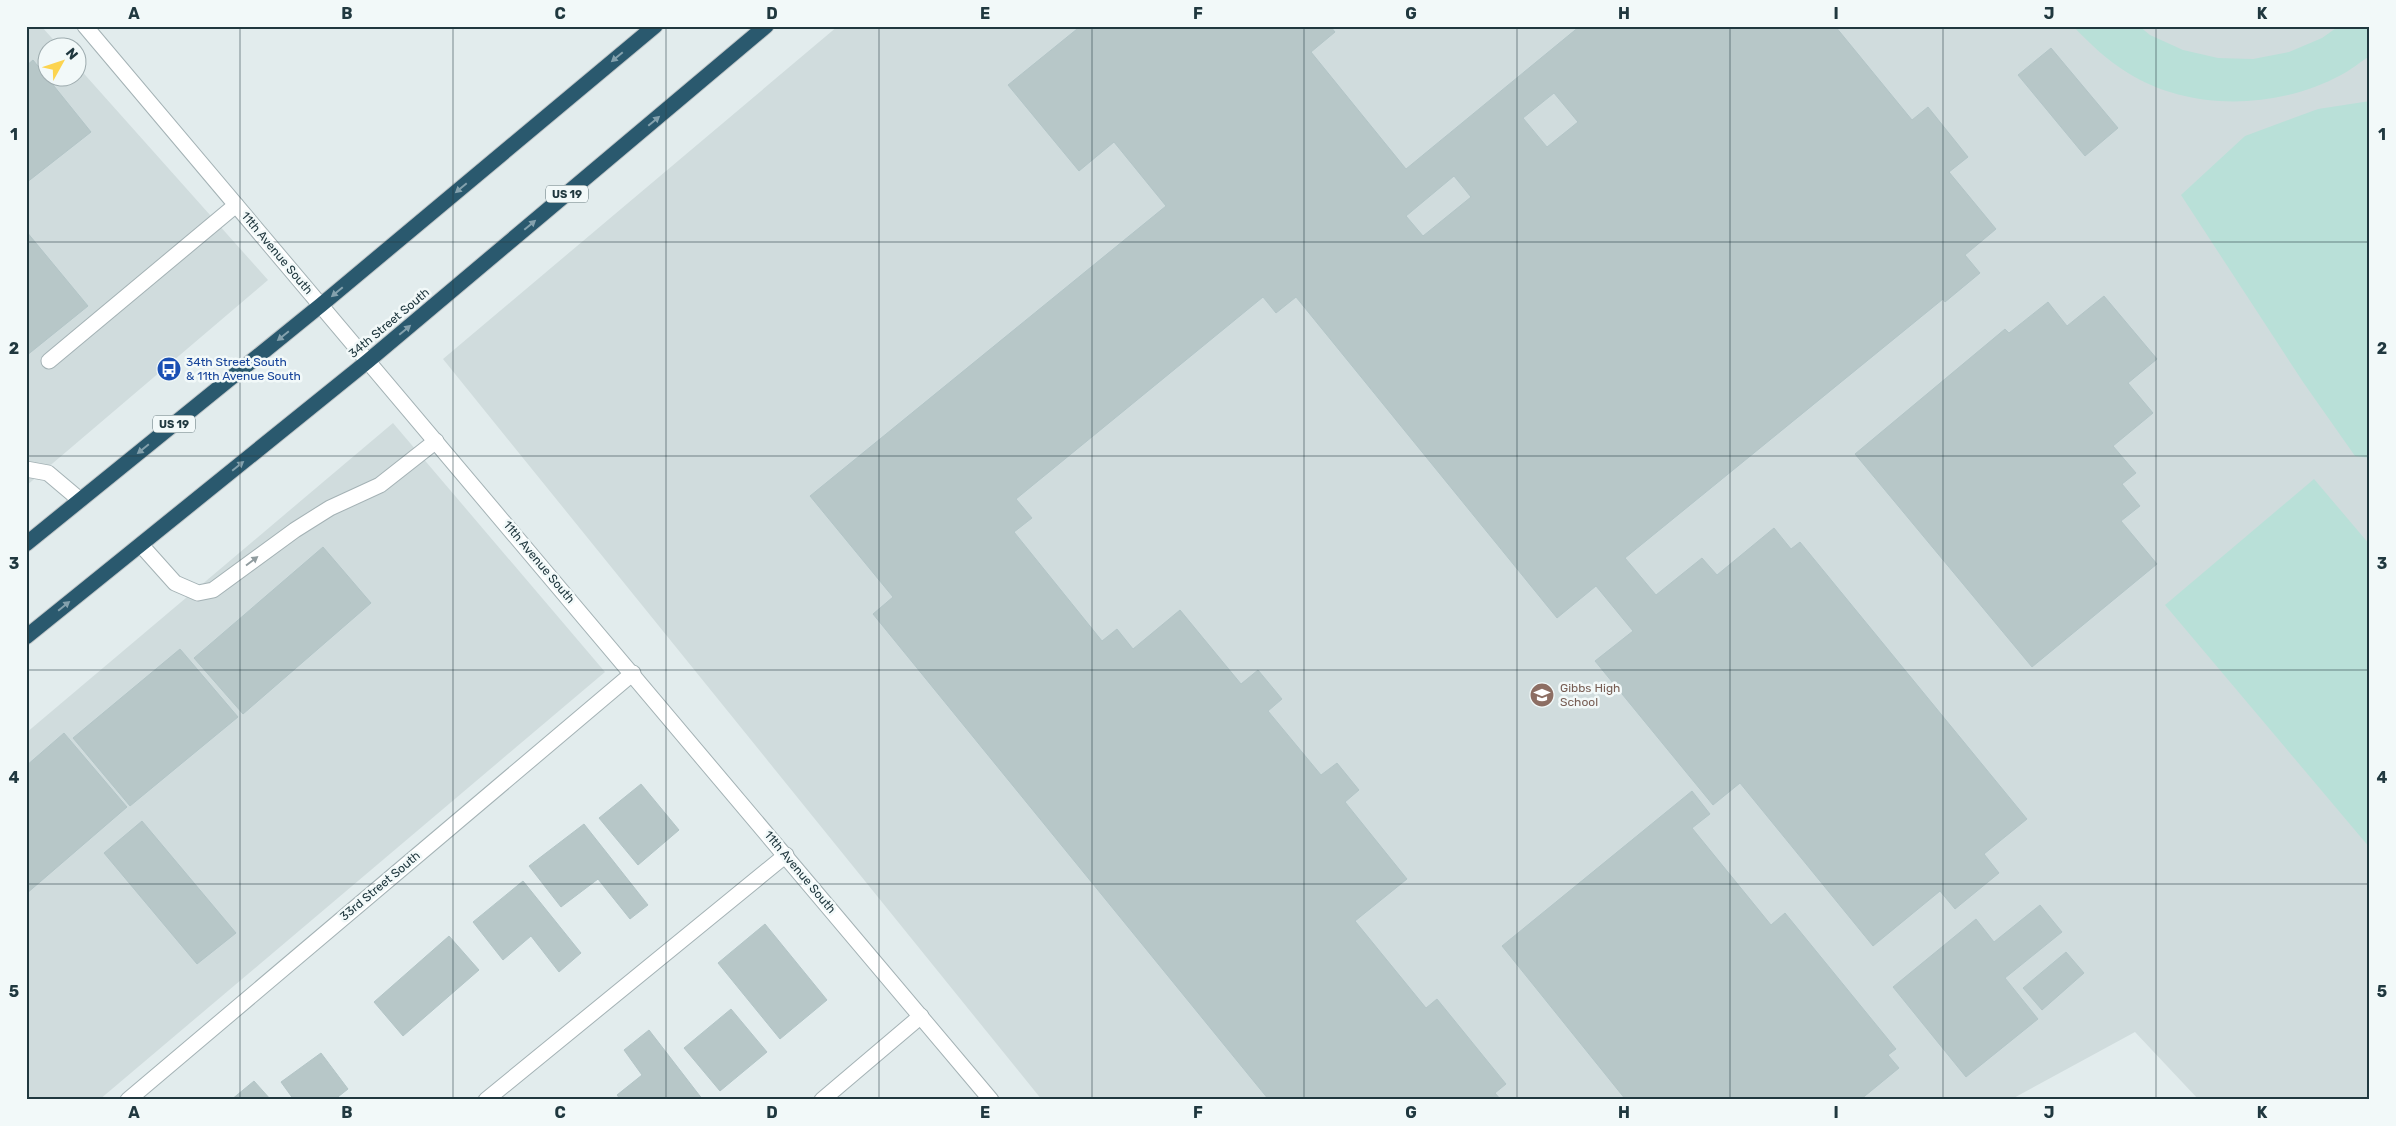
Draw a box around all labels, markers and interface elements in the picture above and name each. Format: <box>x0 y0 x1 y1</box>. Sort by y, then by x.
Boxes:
text: A <box>128 4 140 23</box>
text: B <box>341 4 353 23</box>
text: C <box>554 4 566 23</box>
text: D <box>766 4 778 23</box>
text: E <box>980 4 990 23</box>
text: F <box>1193 4 1203 23</box>
text: G <box>1405 4 1417 23</box>
text: H <box>1618 4 1630 23</box>
text: I <box>1833 4 1839 23</box>
text: J <box>2044 4 2054 23</box>
text: K <box>2257 4 2268 23</box>
north arrow <box>38 38 88 88</box>
text: N <box>62 45 81 63</box>
one-way arrow <box>611 52 624 63</box>
one-way arrow <box>647 115 660 126</box>
text: 1 <box>10 125 18 144</box>
text: 1 <box>2378 125 2386 144</box>
one-way arrow <box>455 182 468 193</box>
road number: US 19 <box>546 185 588 202</box>
street label: 11th Avenue South <box>238 209 316 297</box>
one-way arrow <box>523 219 535 231</box>
street label: 34th Street South <box>346 285 432 361</box>
one-way arrow <box>330 286 343 297</box>
one-way arrow <box>399 324 412 335</box>
one-way arrow <box>277 330 290 341</box>
text: 2 <box>9 339 19 358</box>
text: 2 <box>2377 339 2387 358</box>
place label: 34th Street South & 11th Avenue South <box>186 355 301 383</box>
bus stop icon: 34th Street South & 11th Avenue South <box>156 356 182 382</box>
road number: US 19 <box>153 416 195 432</box>
one-way arrow <box>137 443 150 454</box>
one-way arrow <box>231 460 244 471</box>
street label: 11th Avenue South <box>500 518 578 606</box>
text: 3 <box>9 554 19 573</box>
text: 3 <box>2377 554 2387 573</box>
one-way arrow <box>245 556 258 567</box>
one-way arrow <box>57 601 70 612</box>
place label: Gibbs High School <box>1560 681 1620 709</box>
school or university icon: Gibbs High School <box>1529 682 1555 708</box>
text: 4 <box>9 768 20 787</box>
text: 4 <box>2377 768 2388 787</box>
street label: 11th Avenue South <box>761 828 839 916</box>
street label: 33rd Street South <box>337 848 423 924</box>
text: 5 <box>9 982 19 1001</box>
text: 5 <box>2377 982 2387 1001</box>
text: A <box>128 1103 140 1122</box>
text: B <box>341 1103 353 1122</box>
text: C <box>554 1103 566 1122</box>
text: D <box>766 1103 778 1122</box>
text: E <box>980 1103 990 1122</box>
text: F <box>1193 1103 1203 1122</box>
text: G <box>1405 1103 1417 1122</box>
text: H <box>1618 1103 1630 1122</box>
text: I <box>1833 1103 1839 1122</box>
text: J <box>2044 1103 2054 1122</box>
text: K <box>2257 1103 2268 1122</box>

